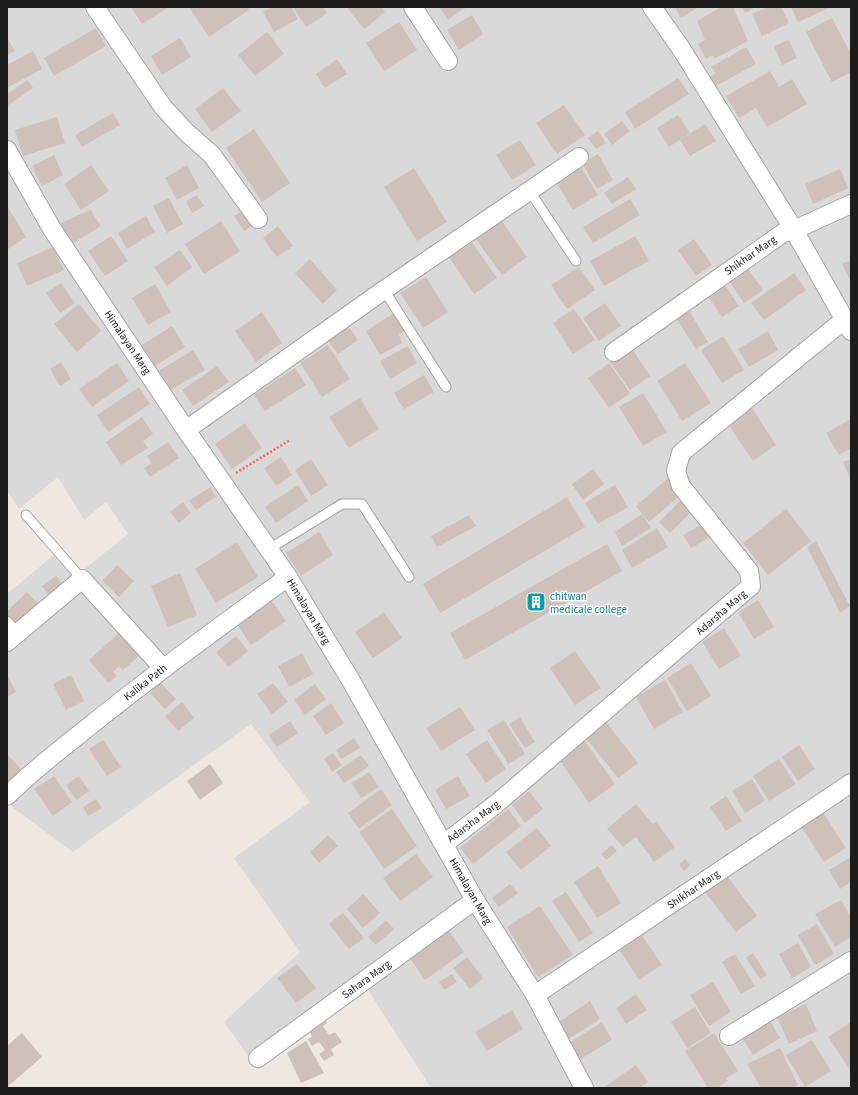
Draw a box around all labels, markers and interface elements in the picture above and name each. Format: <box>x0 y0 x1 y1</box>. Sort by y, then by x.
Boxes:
street label: Shikhar Marg <box>721 232 780 279</box>
street label: Himalayan Marg <box>101 307 155 378</box>
street label: Himalayan Marg <box>283 576 334 647</box>
street label: Adarsha Marg <box>693 586 750 639</box>
place label: chitwan medicale college <box>550 589 627 617</box>
building icon: chitwan medicale college <box>525 591 547 613</box>
street label: Kalika Path <box>120 661 170 704</box>
street label: Adarsha Marg <box>444 796 503 846</box>
street label: Himalayan Marg <box>445 855 496 928</box>
street label: Shikhar Marg <box>664 866 723 913</box>
street label: Sahara Marg <box>339 956 394 1002</box>

